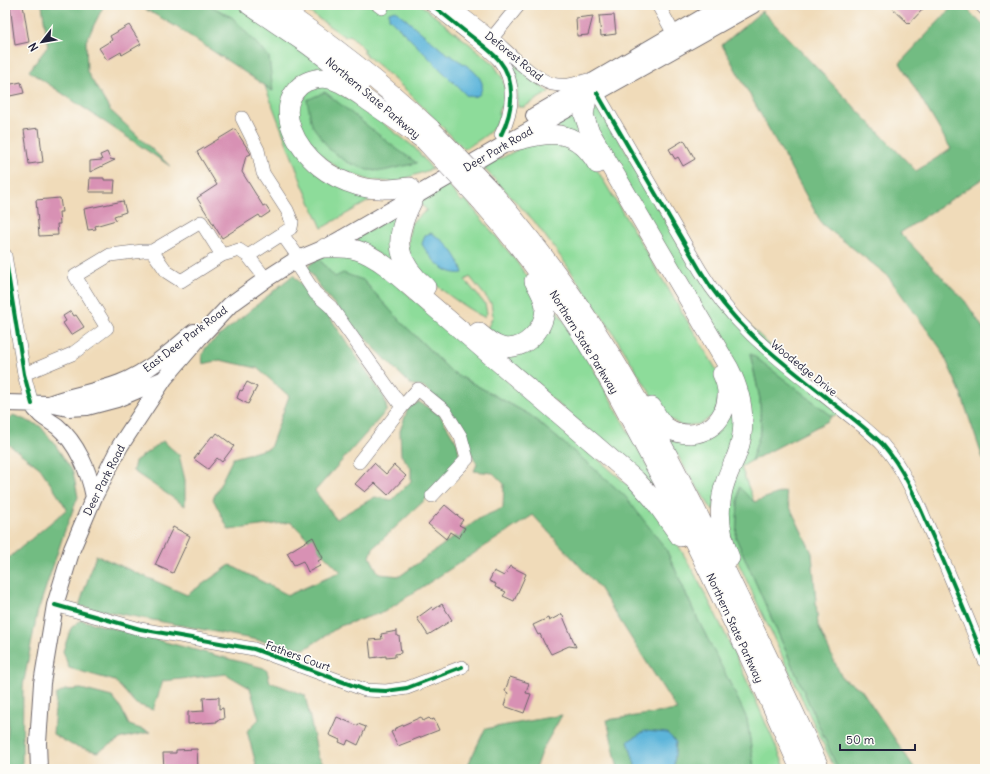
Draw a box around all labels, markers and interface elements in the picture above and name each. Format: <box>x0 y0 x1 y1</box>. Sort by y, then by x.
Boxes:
north arrow <box>22 22 62 62</box>
street label: Deforest Road <box>482 28 546 84</box>
text: N <box>25 40 41 54</box>
street label: Northern State Parkway <box>323 54 423 142</box>
street label: Deer Park Road <box>461 123 536 175</box>
street label: Northern State Parkway <box>546 288 622 396</box>
street label: East Deer Park Road <box>140 302 230 375</box>
street label: Woodedge Drive <box>768 337 840 399</box>
street label: Deer Park Road <box>80 442 128 518</box>
street label: Northern State Parkway <box>703 571 767 685</box>
street label: Fathers Court <box>264 638 333 674</box>
scale bar <box>840 726 915 752</box>
text: 50 m <box>846 732 875 747</box>

